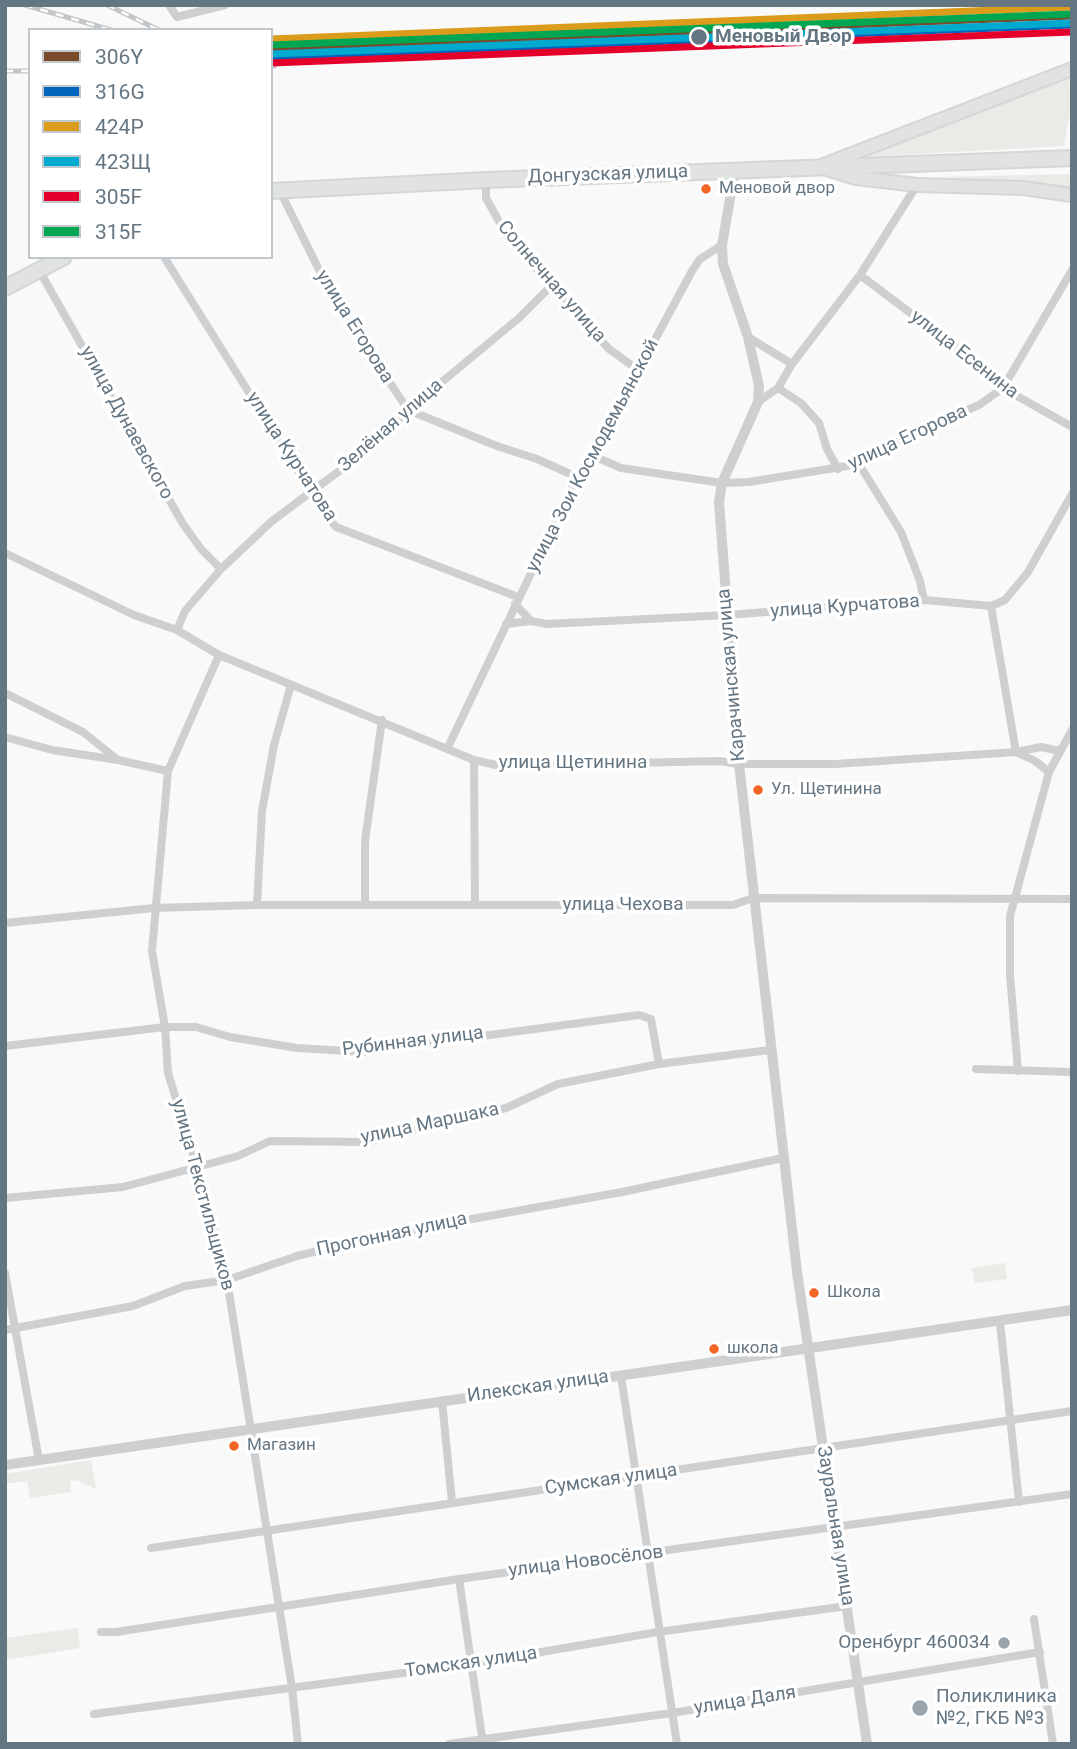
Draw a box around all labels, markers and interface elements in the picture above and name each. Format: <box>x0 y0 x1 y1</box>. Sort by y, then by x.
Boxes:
place label: Меновый Двор <box>715 26 852 48</box>
marker: Меновый Двор <box>689 27 709 47</box>
legend <box>28 28 273 259</box>
text: 306Y <box>95 45 143 69</box>
text: 316G <box>95 80 145 104</box>
text: 424Р <box>95 115 144 139</box>
text: 423Щ <box>95 150 151 174</box>
street label: Донгузская улица <box>527 161 689 189</box>
place label: Меновой двор <box>719 179 835 199</box>
marker: Меновой двор <box>699 182 713 196</box>
text: 305F <box>95 185 142 209</box>
street label: Солнечная улица <box>492 216 610 348</box>
text: 315F <box>95 220 142 244</box>
street label: улица Егорова <box>310 266 398 388</box>
street label: улица Есенина <box>905 306 1023 404</box>
street label: улица Зои Космодемьянской <box>522 336 664 576</box>
street label: улица Дунаевского <box>74 342 178 504</box>
street label: Зелёная улица <box>334 374 448 478</box>
street label: улица Курчатова <box>241 388 341 526</box>
street label: улица Егорова <box>845 400 971 476</box>
street label: Карачинская улица <box>713 588 751 762</box>
street label: улица Курчатова <box>770 590 920 624</box>
street label: улица Щетинина <box>499 752 647 774</box>
place label: Ул. Щетинина <box>771 780 882 800</box>
marker: Ул. Щетинина <box>751 783 765 797</box>
street label: улица Чехова <box>562 894 684 916</box>
street label: Рубинная улица <box>341 1022 485 1062</box>
street label: улица Текстильщиков <box>165 1097 239 1293</box>
street label: улица Маршака <box>359 1098 501 1150</box>
street label: Прогонная улица <box>315 1208 469 1262</box>
place label: Школа <box>827 1283 881 1303</box>
marker: Школа <box>807 1286 821 1300</box>
place label: школа <box>727 1339 778 1359</box>
marker: школа <box>707 1342 721 1356</box>
street label: Илекская улица <box>466 1366 610 1408</box>
place label: Магазин <box>247 1436 316 1456</box>
marker: Магазин <box>227 1439 241 1453</box>
street label: Зауральная улица <box>811 1445 859 1607</box>
street label: Сумская улица <box>543 1459 679 1501</box>
street label: улица Новосёлов <box>507 1541 665 1583</box>
place label: Оренбург 460034 <box>838 1632 990 1654</box>
marker: Оренбург 460034 <box>996 1635 1012 1651</box>
street label: Томская улица <box>403 1642 539 1684</box>
street label: улица Даля <box>692 1682 798 1720</box>
place label: Поликлиника №2, ГКБ №3 <box>936 1686 1057 1730</box>
marker: Поликлиника №2, ГКБ №3 <box>910 1698 930 1718</box>

